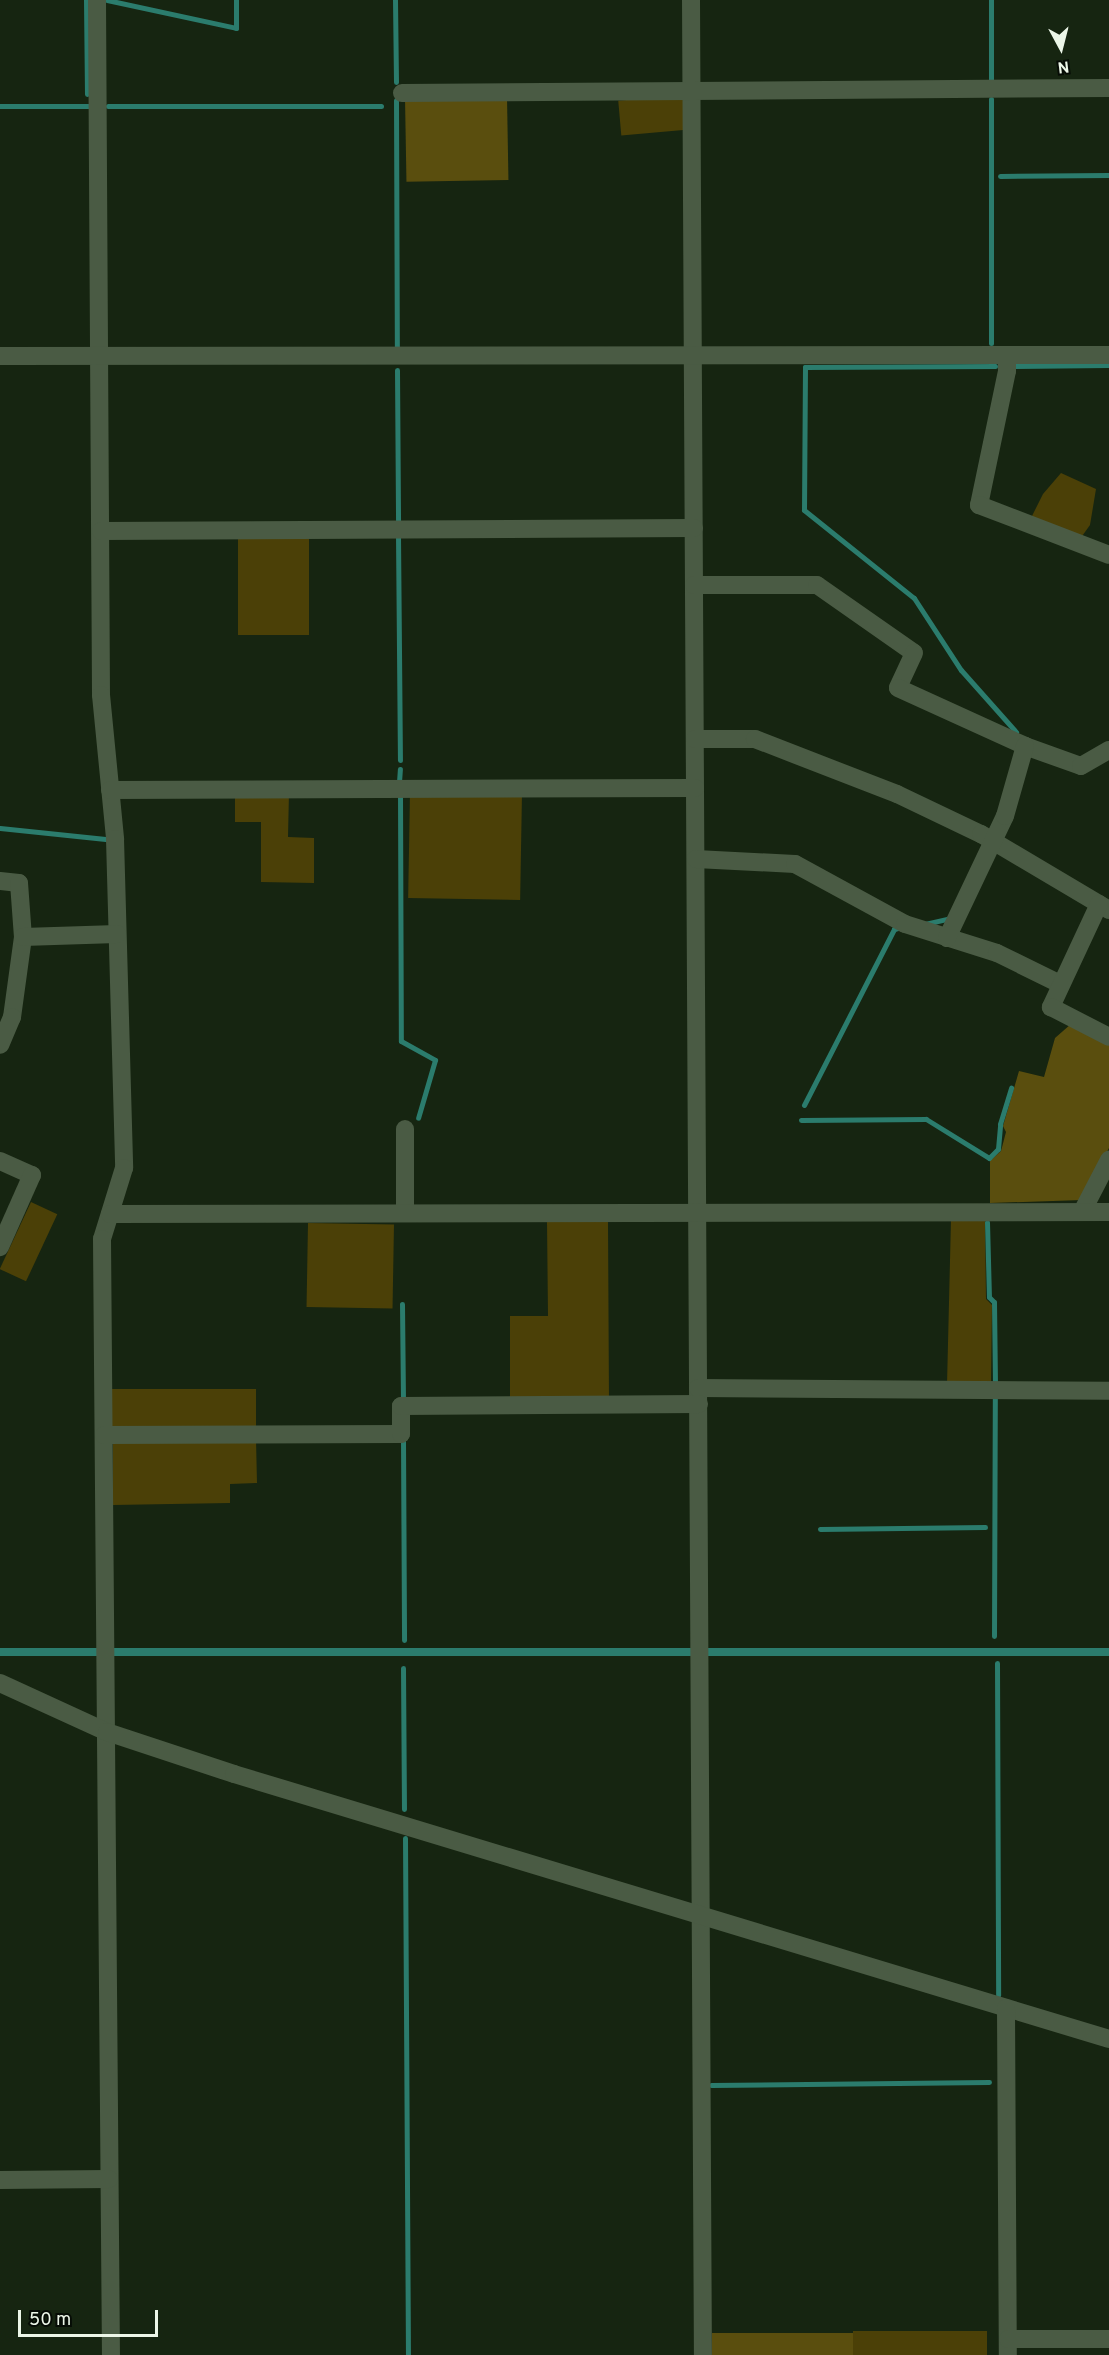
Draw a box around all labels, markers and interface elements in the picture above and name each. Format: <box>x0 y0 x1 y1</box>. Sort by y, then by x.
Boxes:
north arrow <box>1031 18 1091 78</box>
text: N <box>1056 55 1070 76</box>
scale bar <box>21 2298 160 2336</box>
text: 50 m <box>29 2309 71 2332</box>

